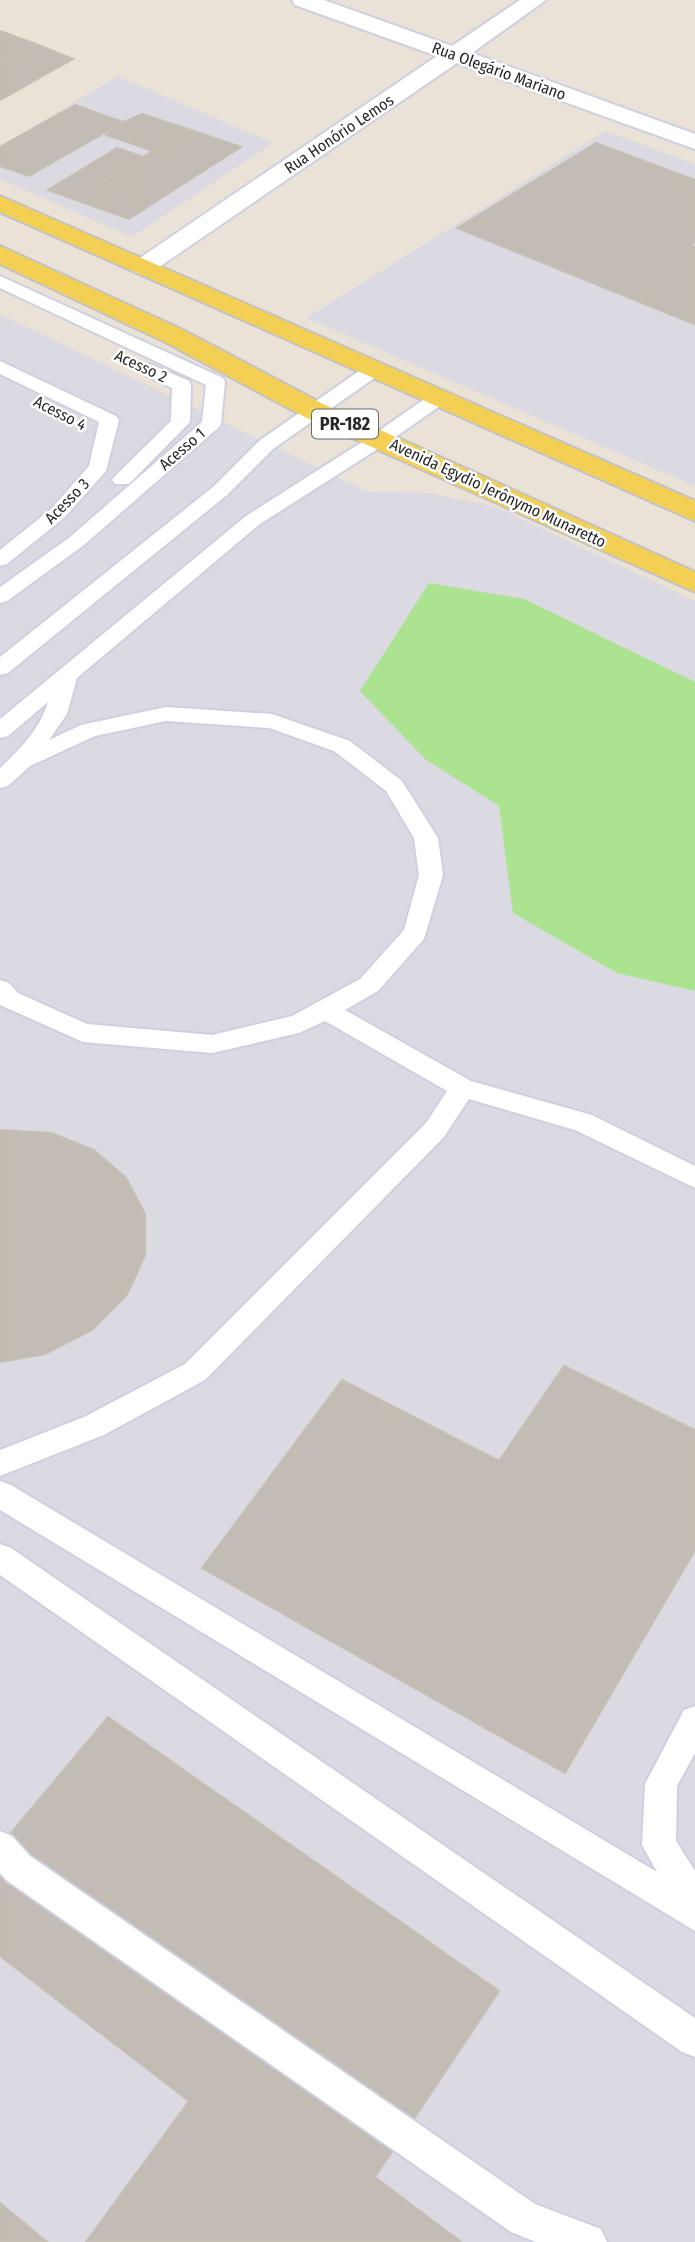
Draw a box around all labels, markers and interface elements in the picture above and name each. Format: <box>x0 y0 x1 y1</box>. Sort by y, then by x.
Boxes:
street label: Rua Olegário Mariano <box>429 38 569 104</box>
street label: Rua Honório Lemos <box>281 90 397 178</box>
street label: Acesso 2 <box>112 346 170 386</box>
street label: Acesso 4 <box>31 392 90 434</box>
road number: PR-182 <box>312 410 378 438</box>
street label: Acesso 1 <box>155 424 209 474</box>
street label: Avenida Egydio Jerônymo Munaretto <box>387 435 609 551</box>
street label: Acesso 3 <box>41 474 93 528</box>

